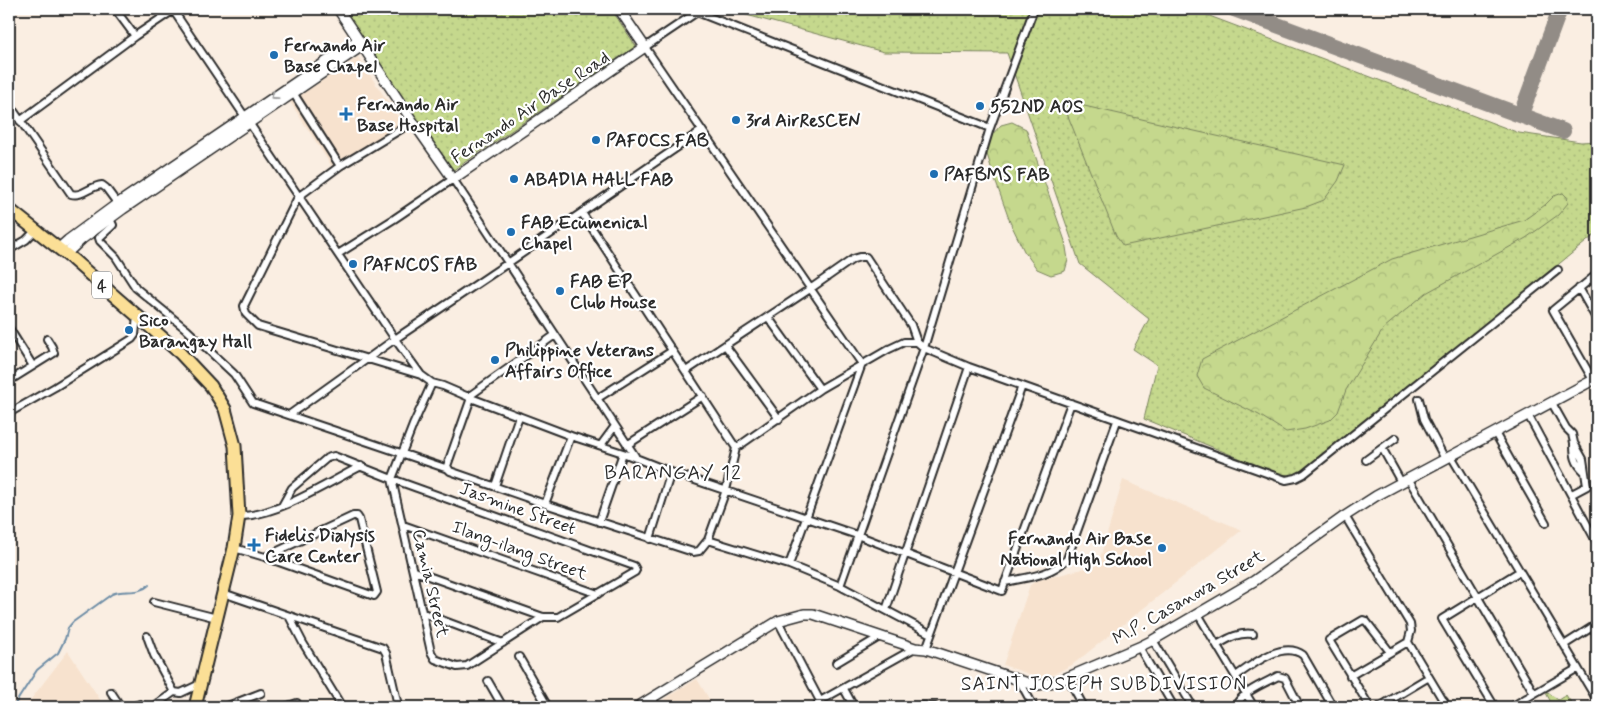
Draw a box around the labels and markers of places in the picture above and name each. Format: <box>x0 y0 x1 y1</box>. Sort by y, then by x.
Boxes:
place label: Fernando Air Base Chapel <box>284 34 386 79</box>
marker: Fernando Air Base Chapel <box>268 49 280 61</box>
place label: Fernando Air Base Hospital <box>357 93 459 138</box>
place label: 552ND AOS <box>990 95 1083 119</box>
marker: 552ND AOS <box>974 100 986 112</box>
marker: Fernando Air Base Hospital <box>339 107 353 121</box>
place label: 3rd AirResCEN <box>746 109 861 133</box>
marker: 3rd AirResCEN <box>730 114 742 126</box>
place label: PAFOCS FAB <box>606 129 709 153</box>
marker: PAFOCS FAB <box>590 134 602 146</box>
place label: PAFBMS FAB <box>944 163 1050 187</box>
place label: ABADIA HALL FAB <box>524 168 674 192</box>
marker: PAFBMS FAB <box>928 168 940 180</box>
marker: ABADIA HALL FAB <box>508 173 520 185</box>
place label: FAB Ecumenical Chapel <box>521 211 648 256</box>
marker: FAB Ecumenical Chapel <box>505 226 517 238</box>
place label: PAFNCOS FAB <box>363 253 478 277</box>
marker: PAFNCOS FAB <box>347 258 359 270</box>
place label: FAB EP Club House <box>570 270 657 315</box>
marker: FAB EP Club House <box>554 285 566 297</box>
place label: Sico Barangay Hall <box>139 309 252 354</box>
marker: Sico Barangay Hall <box>123 324 135 336</box>
place label: Philippine Veterans Affairs Office <box>505 339 654 384</box>
marker: Philippine Veterans Affairs Office <box>489 354 501 366</box>
place label: Fidelis Dialysis Care Center <box>265 524 375 569</box>
place label: Fernando Air Base National High School <box>1000 527 1152 572</box>
marker: Fidelis Dialysis Care Center <box>247 538 261 552</box>
marker: Fernando Air Base National High School <box>1156 542 1168 554</box>

